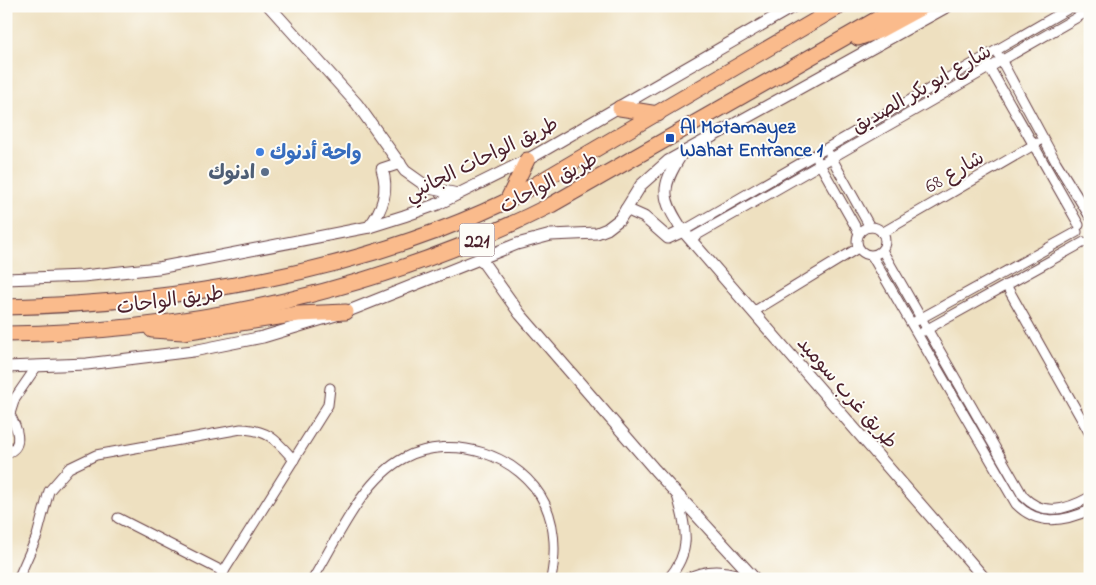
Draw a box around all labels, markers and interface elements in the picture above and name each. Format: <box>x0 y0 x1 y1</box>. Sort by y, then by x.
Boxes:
street label: شارع ابو بكر الصديق <box>847 38 998 142</box>
street label: طريق الواحات الجانبي <box>400 110 562 206</box>
place label: Al Motamayez Wahat Entrance 1 <box>680 114 824 166</box>
marker: Al Motamayez Wahat Entrance 1 <box>664 132 676 144</box>
place label: واحة أدنوك <box>270 140 362 169</box>
street label: شارع 68 <box>920 144 990 202</box>
marker: واحة أدنوك <box>254 146 266 158</box>
street label: طريق الواحات <box>495 146 601 218</box>
place label: ادنوك <box>209 160 255 189</box>
marker: ادنوك <box>259 166 271 178</box>
road number: 221 <box>460 224 494 256</box>
street label: طريق الواحات <box>115 280 226 323</box>
street label: طريق غرب سوميد <box>789 331 903 456</box>

